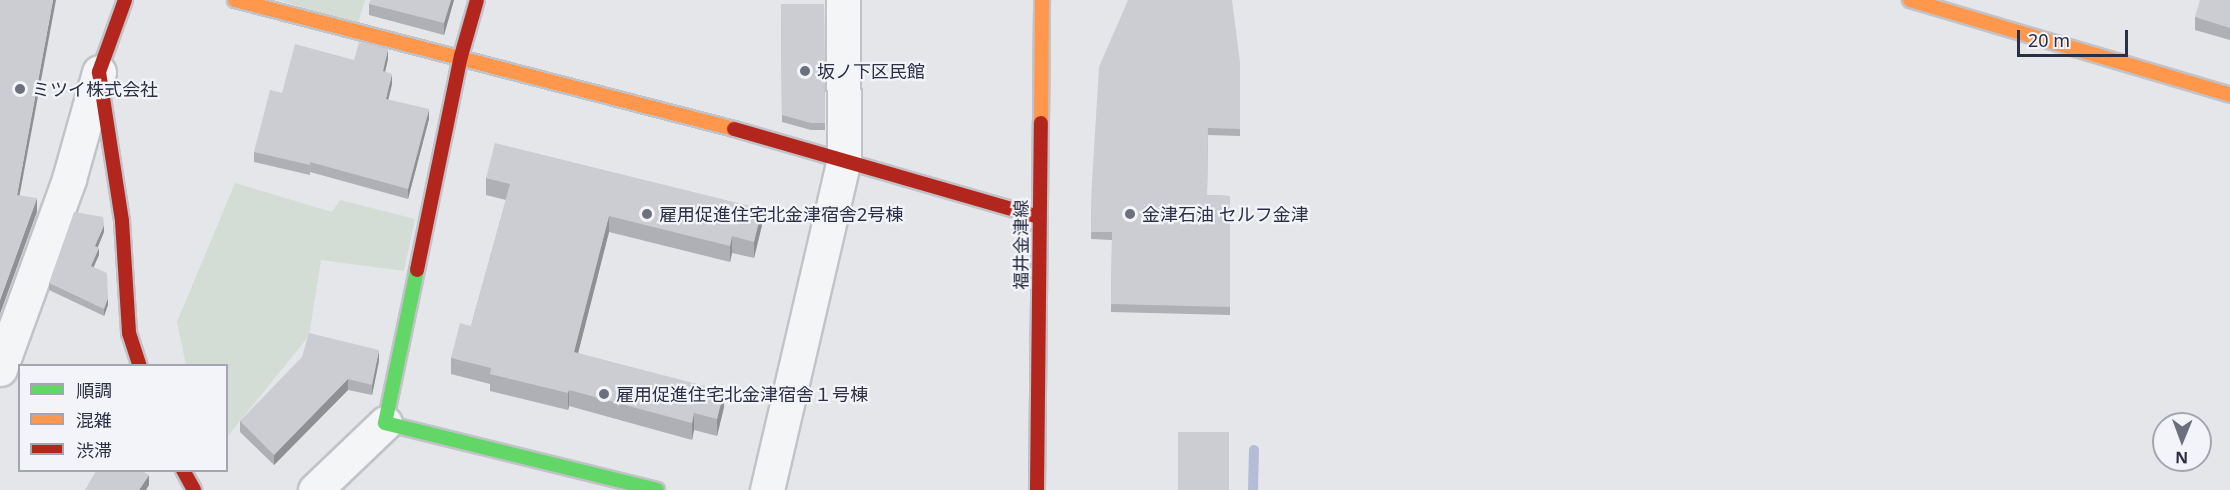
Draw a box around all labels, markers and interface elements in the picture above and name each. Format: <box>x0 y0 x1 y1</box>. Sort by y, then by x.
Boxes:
scale bar <box>2020 18 2131 56</box>
text: 20 m <box>2028 28 2070 52</box>
place label: 坂ノ下区民館 <box>817 60 925 82</box>
marker: 坂ノ下区民館 <box>798 64 812 78</box>
place label: ミツイ株式会社 <box>32 78 158 100</box>
marker: ミツイ株式会社 <box>13 82 27 96</box>
street label: 福井金津線 <box>1010 200 1032 290</box>
place label: 雇用促進住宅北金津宿舎2号棟 <box>659 203 903 225</box>
place label: 金津石油 セルフ金津 <box>1142 203 1309 225</box>
marker: 雇用促進住宅北金津宿舎2号棟 <box>640 207 654 221</box>
marker: 金津石油 セルフ金津 <box>1123 207 1137 221</box>
legend <box>18 364 228 472</box>
text: 順調 <box>76 378 112 402</box>
place label: 雇用促進住宅北金津宿舎１号棟 <box>616 383 868 405</box>
marker: 雇用促進住宅北金津宿舎１号棟 <box>597 387 611 401</box>
text: 混雑 <box>76 408 112 432</box>
north arrow <box>2152 412 2212 472</box>
text: 渋滞 <box>76 438 112 462</box>
text: N <box>2175 447 2188 469</box>

